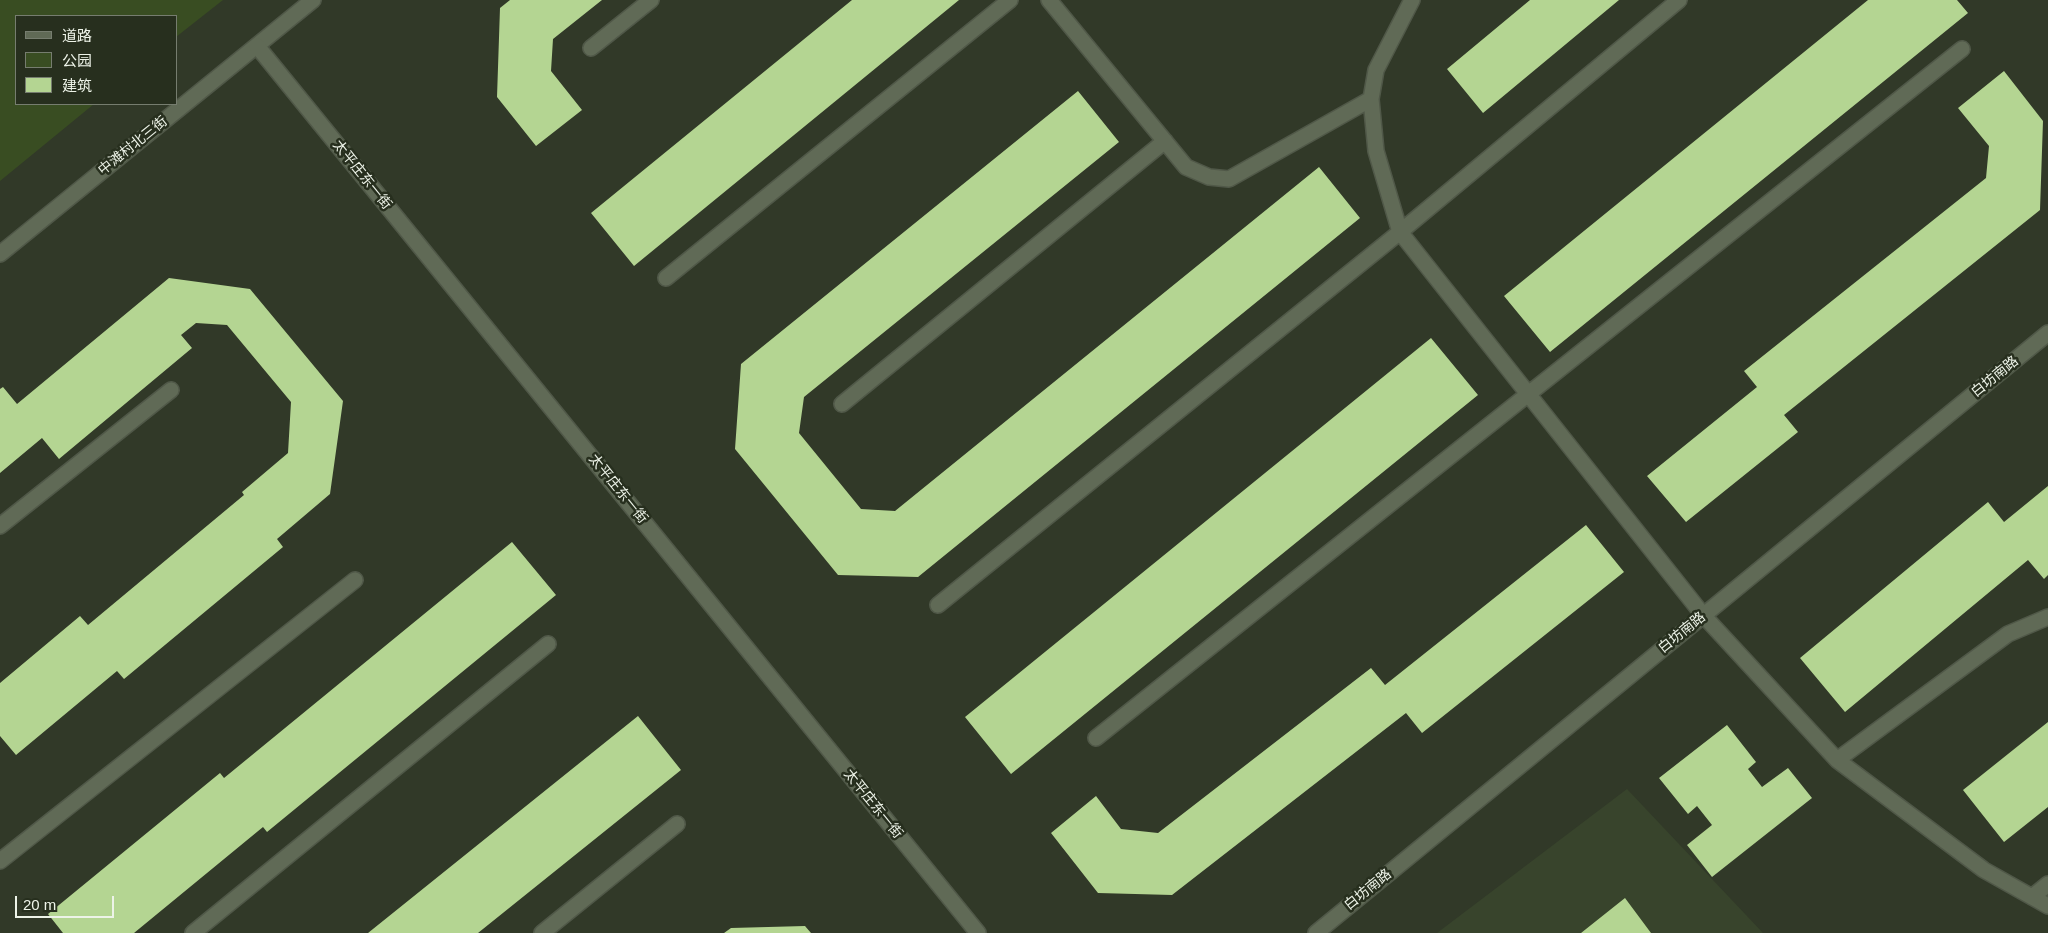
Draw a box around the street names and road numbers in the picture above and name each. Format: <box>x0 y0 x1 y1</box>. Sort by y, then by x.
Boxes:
street label: 中滩村北三街 <box>95 113 171 179</box>
street label: 太平庄东一街 <box>329 137 395 213</box>
street label: 白坊南路 <box>1968 353 2022 401</box>
street label: 太平庄东一街 <box>585 451 651 527</box>
street label: 白坊南路 <box>1655 609 1709 657</box>
street label: 太平庄东一街 <box>840 766 906 842</box>
street label: 白坊南路 <box>1341 866 1395 914</box>

